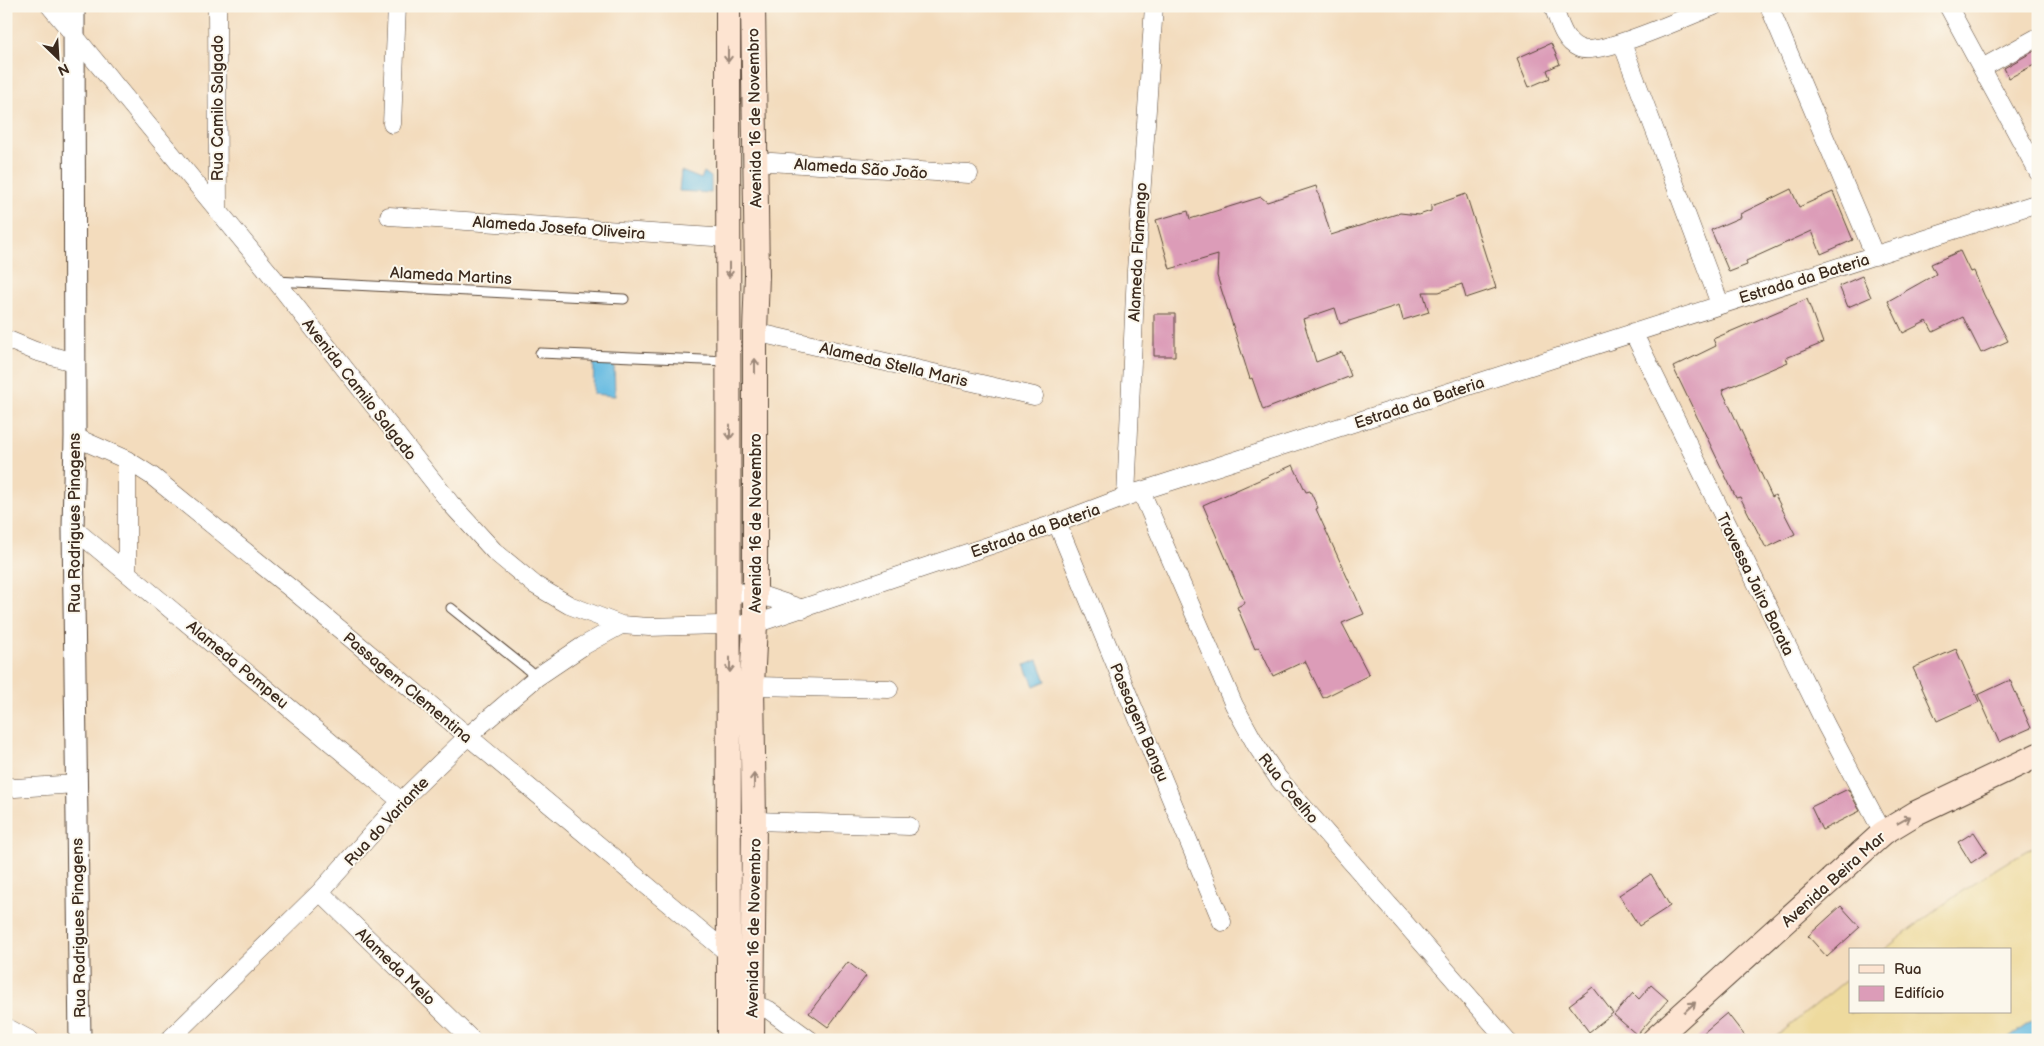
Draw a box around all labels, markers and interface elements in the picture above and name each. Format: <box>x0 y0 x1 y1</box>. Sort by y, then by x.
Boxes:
street label: Avenida 16 de Novembro <box>744 28 767 208</box>
north arrow <box>32 32 82 82</box>
street label: Rua Camilo Salgado <box>209 35 228 181</box>
one-way arrow <box>723 46 733 63</box>
text: N <box>55 59 72 79</box>
street label: Alameda São João <box>793 155 928 184</box>
street label: Alameda Flamengo <box>1125 182 1152 322</box>
street label: Alameda Josefa Oliveira <box>472 213 646 244</box>
street label: Estrada da Bateria <box>1737 251 1872 308</box>
one-way arrow <box>724 262 734 278</box>
street label: Alameda Martins <box>390 264 512 289</box>
street label: Avenida Camilo Salgado <box>298 315 420 464</box>
street label: Alameda Stella Maris <box>818 339 970 392</box>
one-way arrow <box>750 358 760 374</box>
street label: Estrada da Bateria <box>1352 373 1487 433</box>
one-way arrow <box>725 424 735 440</box>
street label: Rua Rodrigues Pinagens <box>66 433 85 613</box>
street label: Avenida 16 de Novembro <box>747 433 766 613</box>
street label: Estrada da Bateria <box>968 500 1103 562</box>
street label: Travessa Jairo Barata <box>1712 510 1797 659</box>
street label: Alameda Pompeu <box>182 617 292 713</box>
street label: Passagem Clementina <box>339 629 475 748</box>
one-way arrow <box>725 656 735 673</box>
street label: Passagem Bangu <box>1105 660 1172 785</box>
street label: Rua Coelho <box>1254 750 1322 828</box>
street label: Rua do Variante <box>341 773 434 871</box>
one-way arrow <box>749 773 758 789</box>
one-way arrow <box>1897 815 1912 825</box>
street label: Avenida Beira Mar <box>1778 828 1890 932</box>
street label: Rua Rodrigues Pinagens <box>68 838 91 1018</box>
street label: Avenida 16 de Novembro <box>743 838 766 1018</box>
street label: Alameda Melo <box>351 924 439 1010</box>
legend <box>1849 948 2012 1014</box>
text: Rua <box>1894 960 1922 979</box>
text: Edifício <box>1894 984 1944 1003</box>
one-way arrow <box>1684 1002 1697 1013</box>

